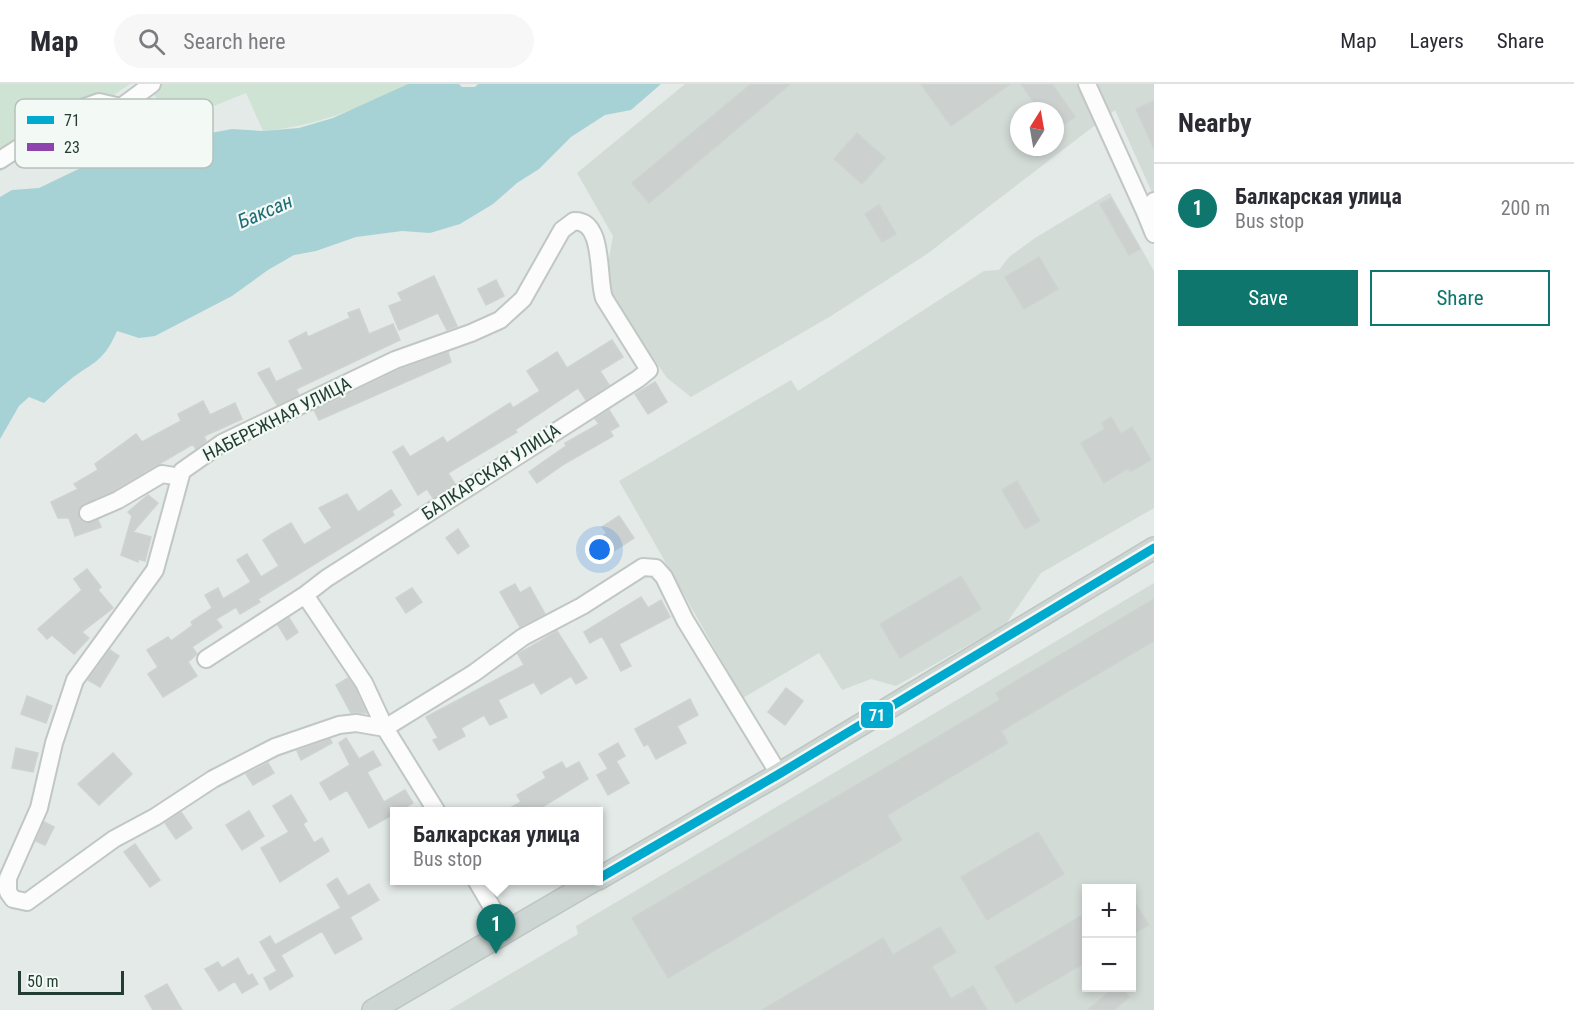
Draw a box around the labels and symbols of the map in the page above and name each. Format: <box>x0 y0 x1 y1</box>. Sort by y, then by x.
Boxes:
legend <box>15 99 213 168</box>
north arrow <box>1010 102 1064 156</box>
text: 71 <box>64 111 80 130</box>
text: 23 <box>64 138 80 157</box>
water label: Баксан <box>234 189 296 233</box>
street label: НАБЕРЕЖНАЯ УЛИЦА <box>199 372 355 465</box>
street label: БАЛКАРСКАЯ УЛИЦА <box>418 419 564 524</box>
your location <box>585 535 614 564</box>
line badge: 71 <box>860 701 894 729</box>
text: 71 <box>869 706 885 725</box>
pin: 1 <box>476 904 516 954</box>
scale bar <box>18 968 124 996</box>

